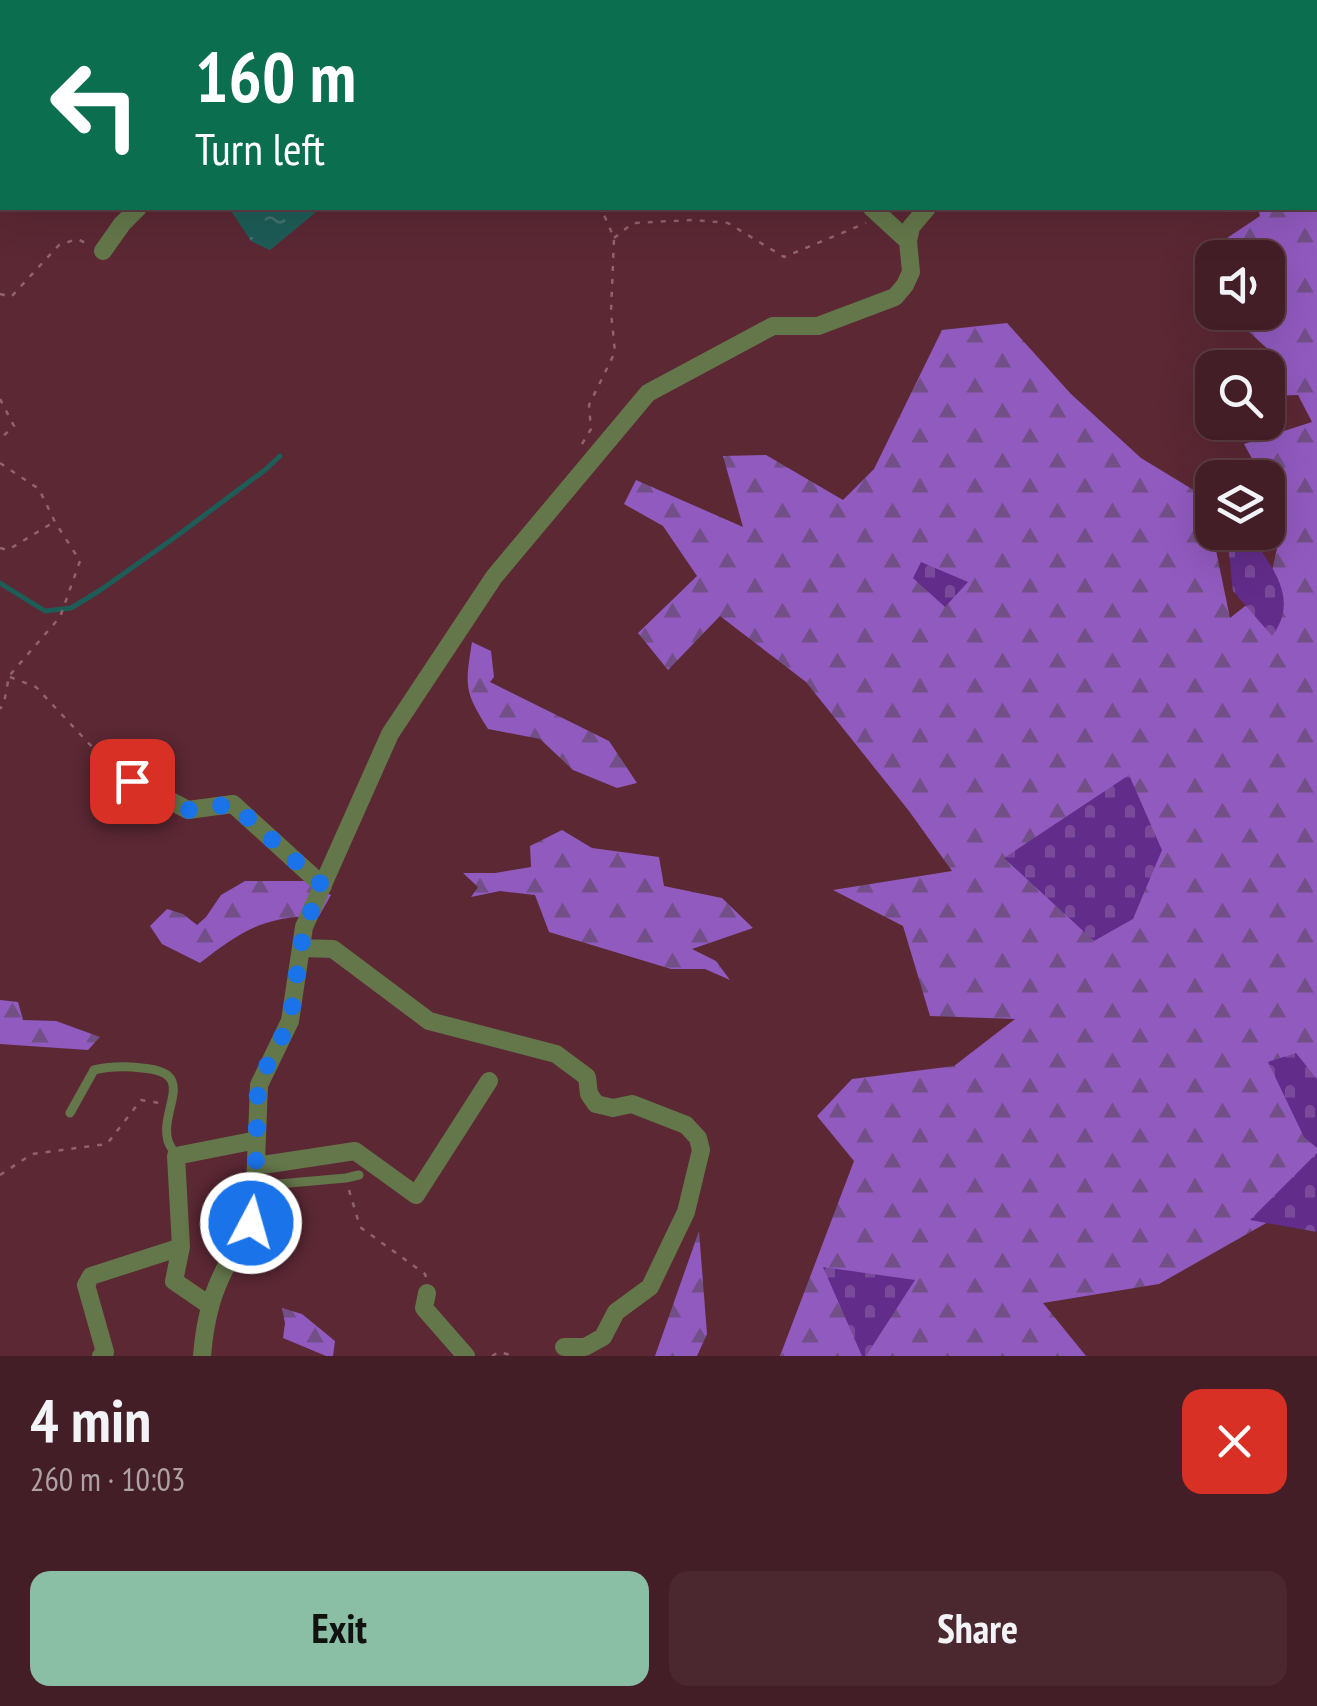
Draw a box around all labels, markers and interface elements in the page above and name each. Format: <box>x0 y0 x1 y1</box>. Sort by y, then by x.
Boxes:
text: 160 m <box>195 31 356 121</box>
icon: left <box>30 40 160 170</box>
text: Turn left <box>195 119 325 177</box>
map controls <box>1195 240 1285 550</box>
button: sound <box>1195 240 1285 330</box>
button: search <box>1195 350 1285 440</box>
button: layers <box>1195 460 1285 550</box>
pin <box>90 739 175 824</box>
icon: arrive <box>105 754 160 809</box>
position arrow <box>199 1171 303 1275</box>
text: 4 min <box>30 1381 151 1459</box>
button: close <box>1182 1389 1287 1494</box>
text: 260 m · 10:03 <box>30 1458 185 1500</box>
button: Exit <box>30 1571 649 1686</box>
button: Share <box>669 1571 1287 1686</box>

